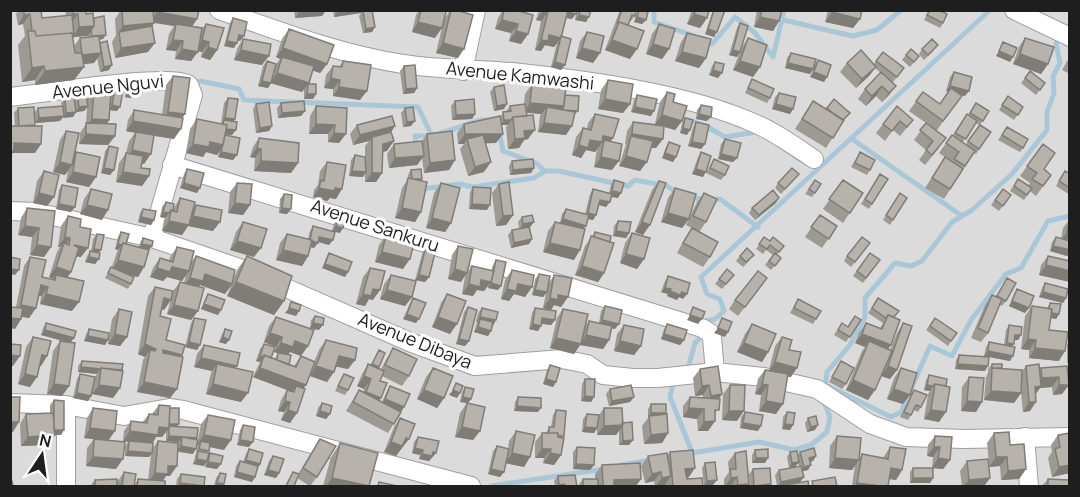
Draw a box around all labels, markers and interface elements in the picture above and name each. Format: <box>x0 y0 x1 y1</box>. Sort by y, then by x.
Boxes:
street label: Avenue Kamwashi <box>445 55 595 95</box>
street label: Avenue Nguvi <box>51 68 165 104</box>
street label: Avenue Sankuru <box>308 193 443 257</box>
street label: Avenue Dibaya <box>355 306 476 374</box>
north arrow <box>12 425 72 485</box>
text: N <box>37 428 53 452</box>

